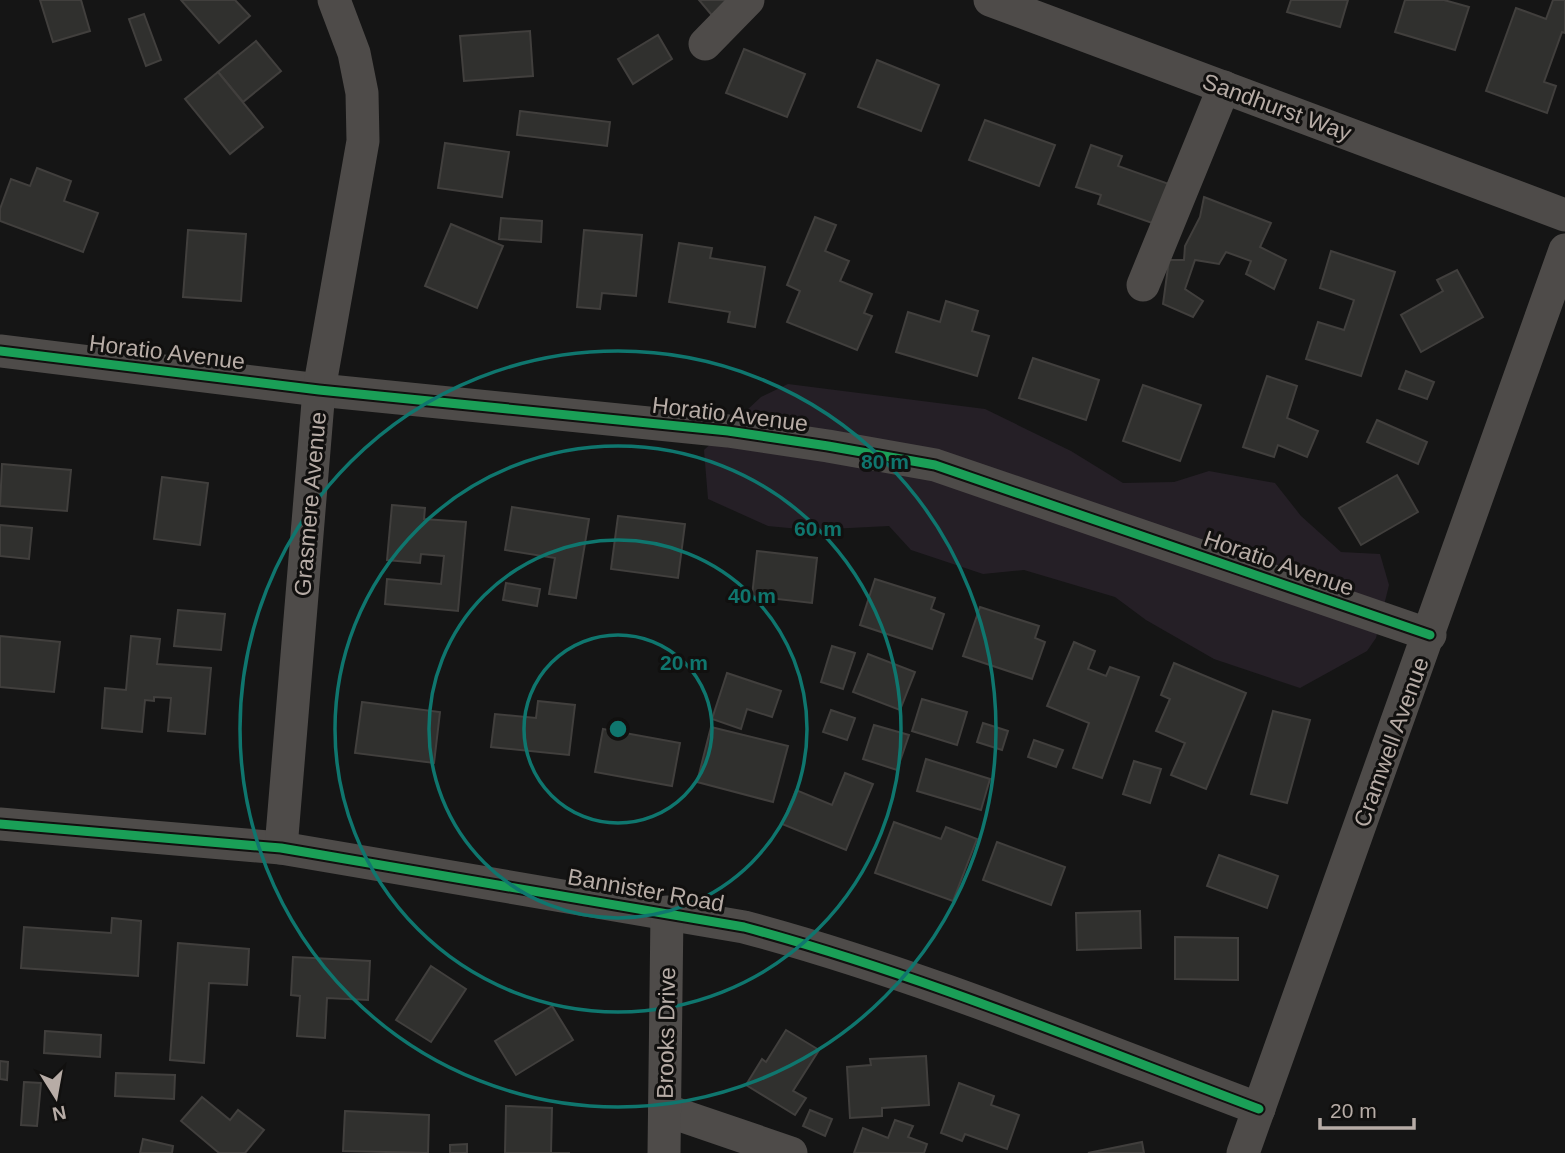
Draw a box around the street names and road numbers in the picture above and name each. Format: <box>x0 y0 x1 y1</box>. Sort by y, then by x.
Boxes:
street label: Sandhurst Way <box>1199 68 1355 146</box>
street label: Horatio Avenue <box>88 330 246 374</box>
street label: Horatio Avenue <box>651 392 809 436</box>
street label: Grasmere Avenue <box>289 411 331 597</box>
street label: Horatio Avenue <box>1201 525 1357 601</box>
street label: Cramwell Avenue <box>1348 654 1434 830</box>
street label: Bannister Road <box>566 863 726 917</box>
street label: Brooks Drive <box>652 967 680 1099</box>

